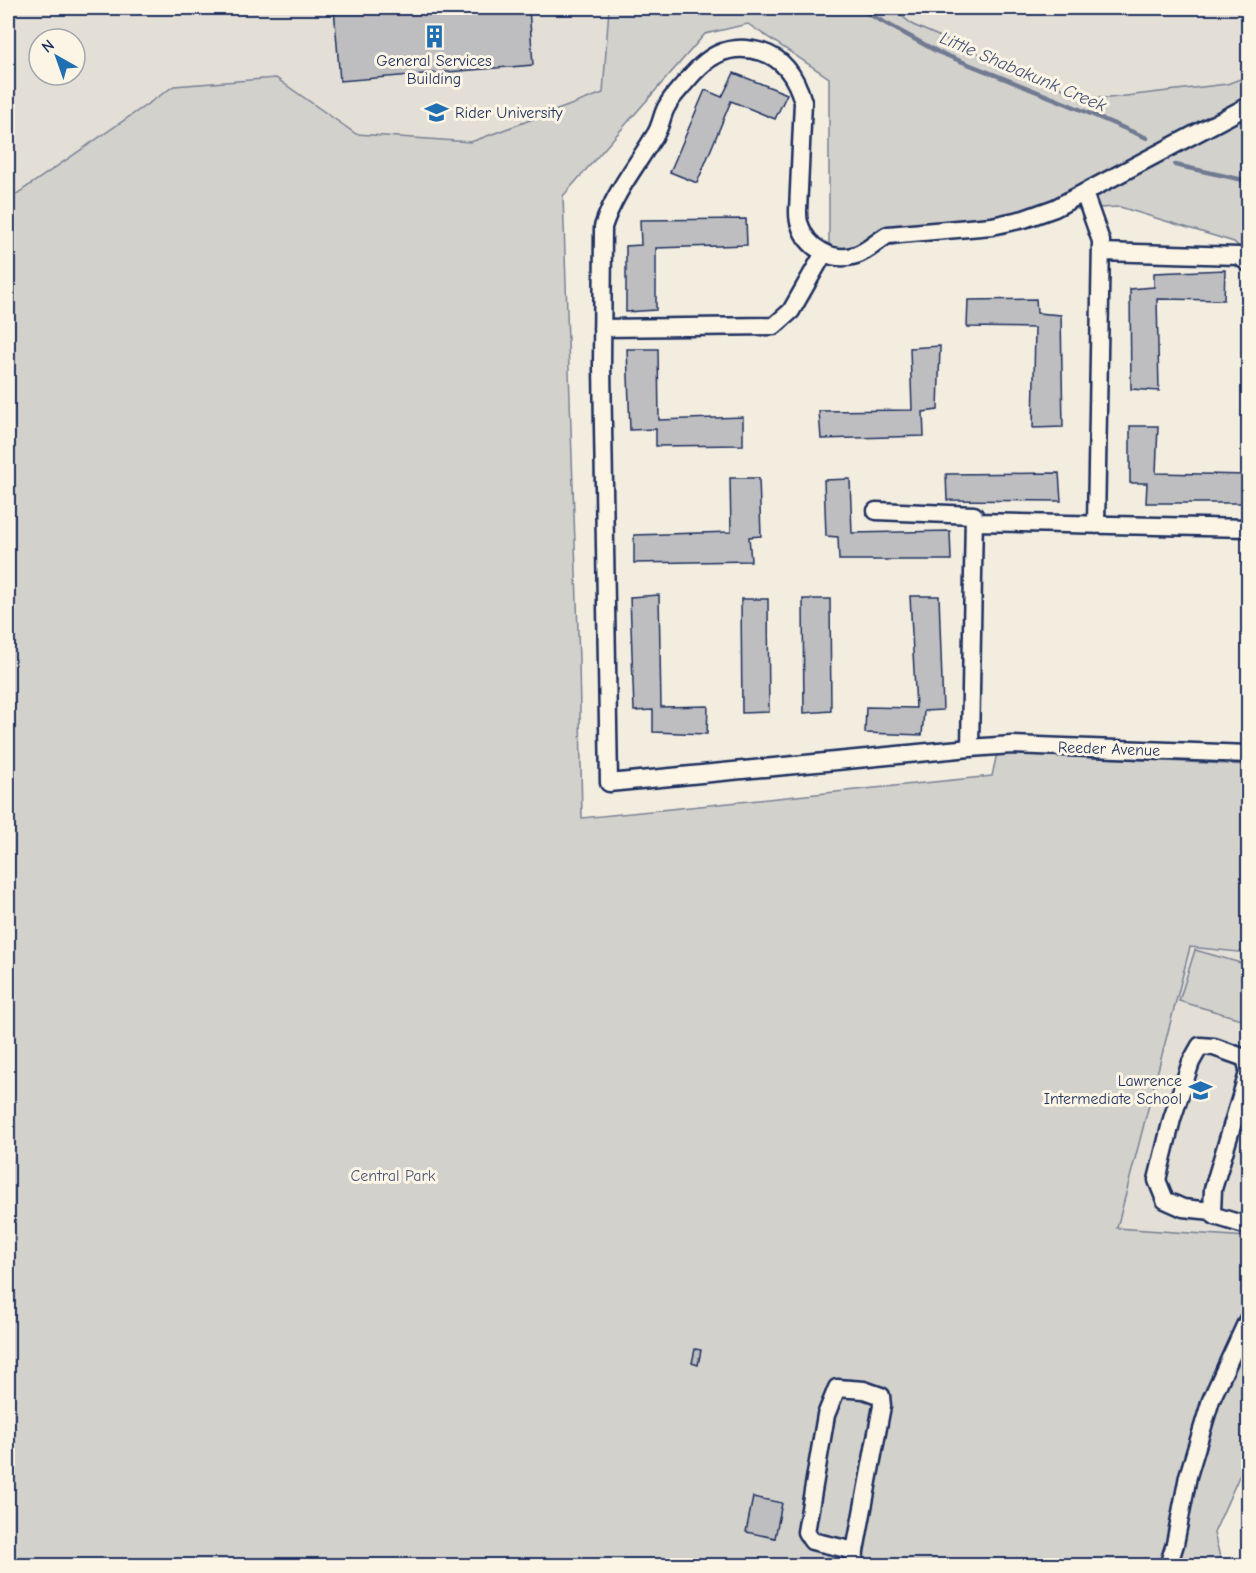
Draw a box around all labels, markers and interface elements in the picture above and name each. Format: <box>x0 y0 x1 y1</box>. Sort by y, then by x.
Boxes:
building icon: General Services Building <box>421 23 447 49</box>
north arrow <box>27 27 87 87</box>
water label: Little Shabakunk Creek <box>937 27 1109 117</box>
text: N <box>38 36 58 57</box>
place label: General Services Building <box>376 52 492 88</box>
school or university icon: Rider University <box>424 100 450 126</box>
place label: Rider University <box>455 104 563 122</box>
street label: Reeder Avenue <box>1058 738 1160 760</box>
place label: Lawrence Intermediate School <box>1044 1072 1182 1108</box>
school or university icon: Lawrence Intermediate School <box>1187 1077 1213 1103</box>
park label: Central Park <box>350 1167 436 1185</box>

